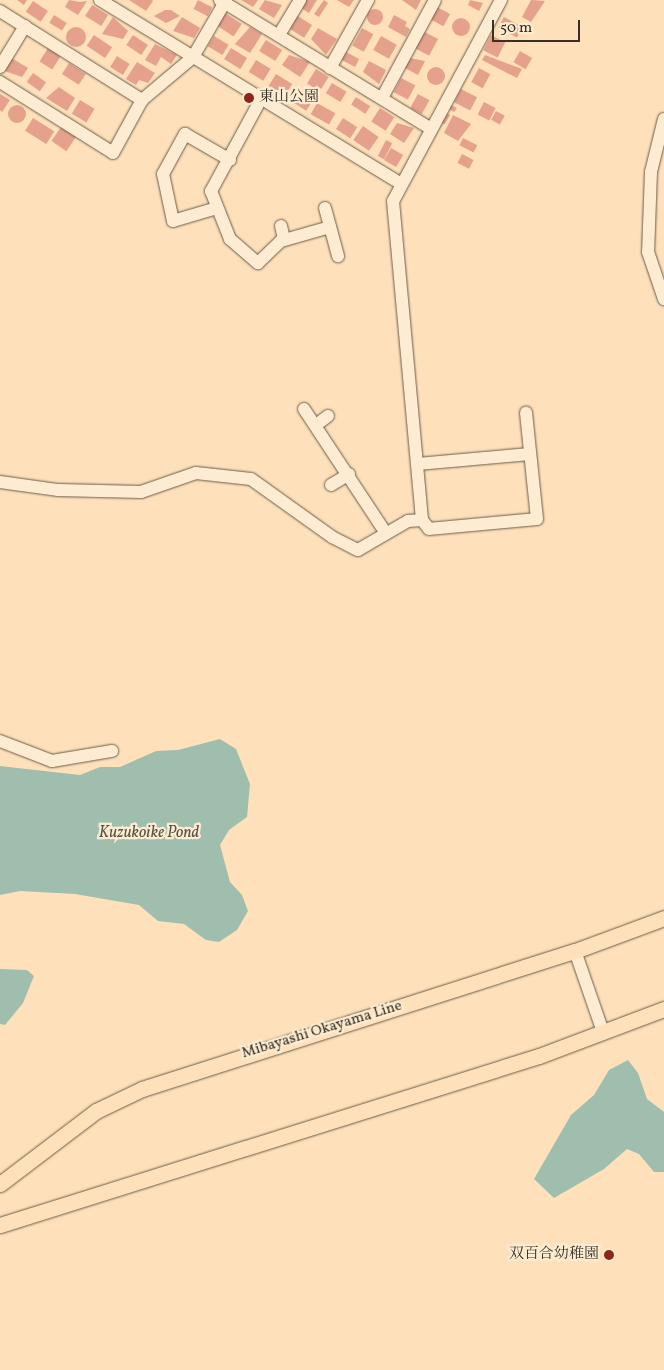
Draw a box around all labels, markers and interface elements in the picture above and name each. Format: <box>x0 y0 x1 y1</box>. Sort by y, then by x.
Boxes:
scale bar <box>494 10 582 42</box>
text: 50 m <box>500 18 532 39</box>
place label: 東山公園 <box>259 89 319 107</box>
marker: 東山公園 <box>243 92 255 104</box>
water label: Kuzukoike Pond <box>99 823 199 843</box>
street label: Mibayashi Okayama Line <box>240 997 404 1063</box>
place label: 双百合幼稚園 <box>509 1246 599 1264</box>
marker: 双百合幼稚園 <box>603 1249 615 1261</box>

